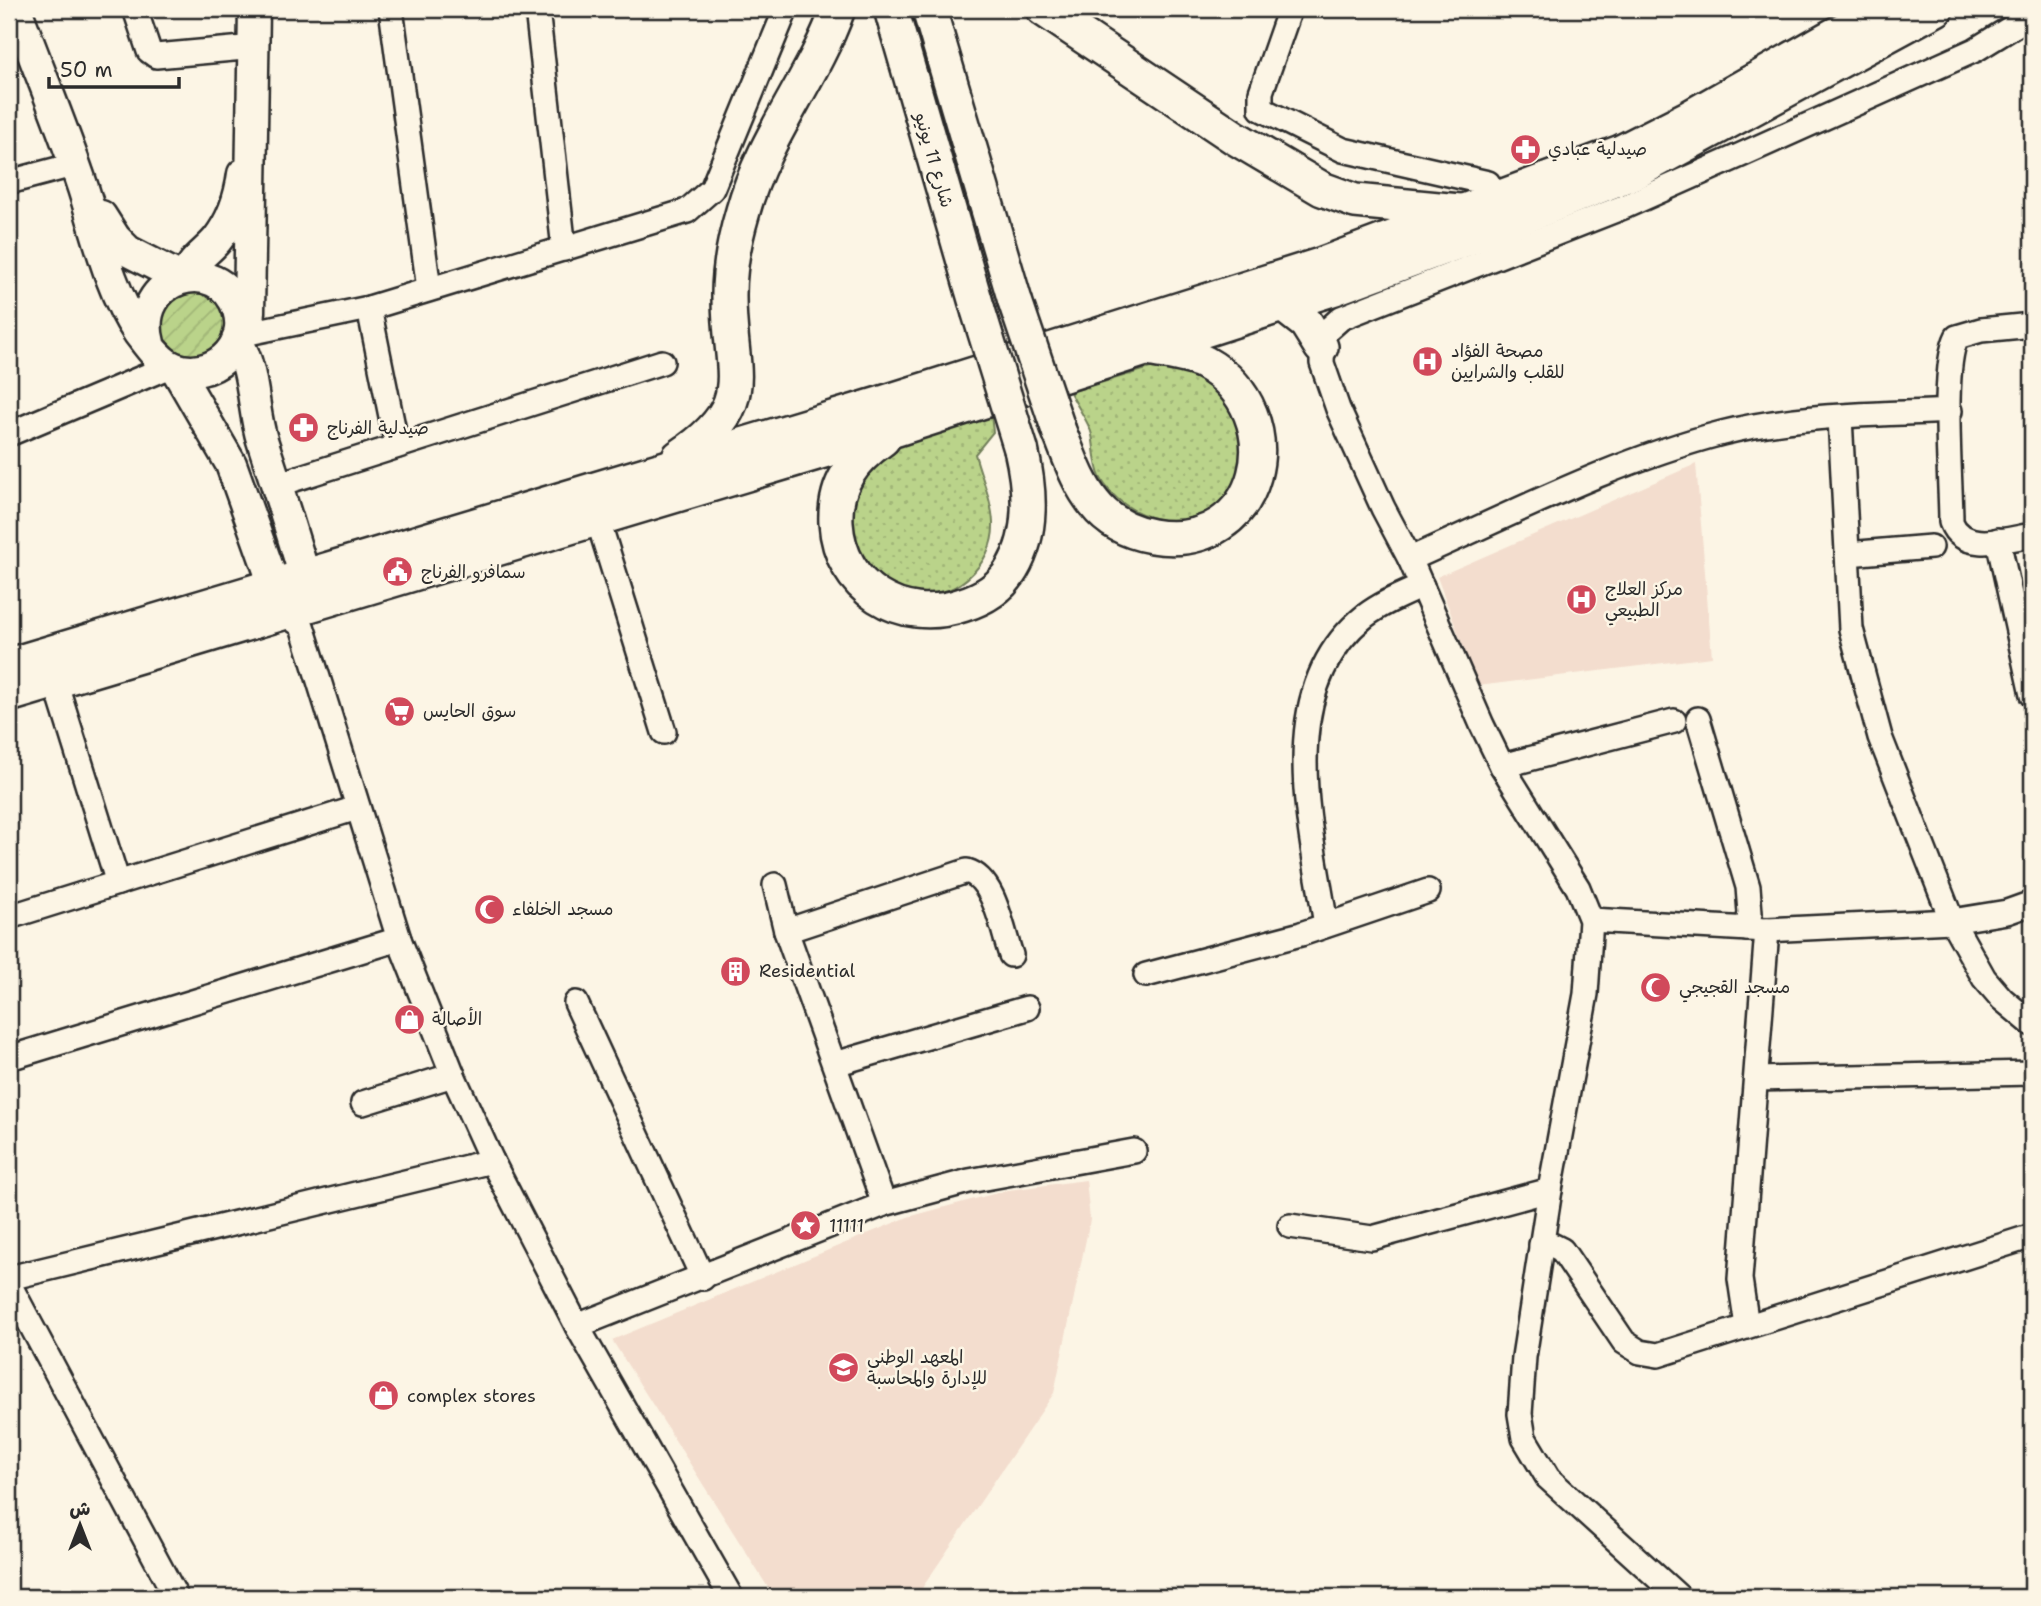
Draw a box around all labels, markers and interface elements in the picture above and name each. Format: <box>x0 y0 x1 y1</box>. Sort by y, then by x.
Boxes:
scale bar <box>49 46 178 90</box>
text: 50 m <box>60 56 113 84</box>
street label: شارع 11 يونيو <box>909 109 959 210</box>
pharmacy icon: صيدلية عبادي <box>1508 132 1542 166</box>
place label: صيدلية عبادي <box>1548 137 1647 162</box>
place label: مصحة الفؤاد للقلب والشرايين <box>1451 339 1565 384</box>
hospital icon: مصحة الفؤاد للقلب والشرايين <box>1411 344 1445 378</box>
pharmacy icon: صيدلية الفرناج <box>287 411 321 445</box>
place label: صيدلية الفرناج <box>327 416 429 440</box>
public building icon: سمافرو الفرناج <box>381 555 415 589</box>
place label: سمافرو الفرناج <box>421 560 526 584</box>
place label: مركز العلاج الطبيعي <box>1605 577 1683 626</box>
hospital icon: مركز العلاج الطبيعي <box>1565 582 1599 616</box>
supermarket icon: سوق الحايس <box>383 694 417 728</box>
place label: سوق الحايس <box>423 699 517 723</box>
mosque icon: مسجد الخلفاء <box>472 892 506 926</box>
place label: مسجد الخلفاء <box>512 897 614 921</box>
building icon: Residential <box>719 954 753 988</box>
place label: Residential <box>759 959 856 983</box>
mosque icon: مسجد القجيجي <box>1639 970 1673 1004</box>
place label: مسجد القجيجي <box>1679 975 1790 1003</box>
shop icon: الأصالة <box>392 1002 426 1036</box>
place label: الأصالة <box>432 1007 482 1031</box>
place icon: 11111 <box>789 1209 823 1243</box>
place label: 11111 <box>829 1214 864 1238</box>
place label: المعهد الوطني للإدارة والمحاسبة <box>867 1345 987 1390</box>
school or university icon: المعهد الوطني للإدارة والمحاسبة <box>827 1350 861 1384</box>
shop icon: complex stores <box>367 1379 401 1413</box>
place label: complex stores <box>407 1384 536 1408</box>
north arrow <box>46 1490 116 1560</box>
text: ش <box>70 1496 91 1521</box>

